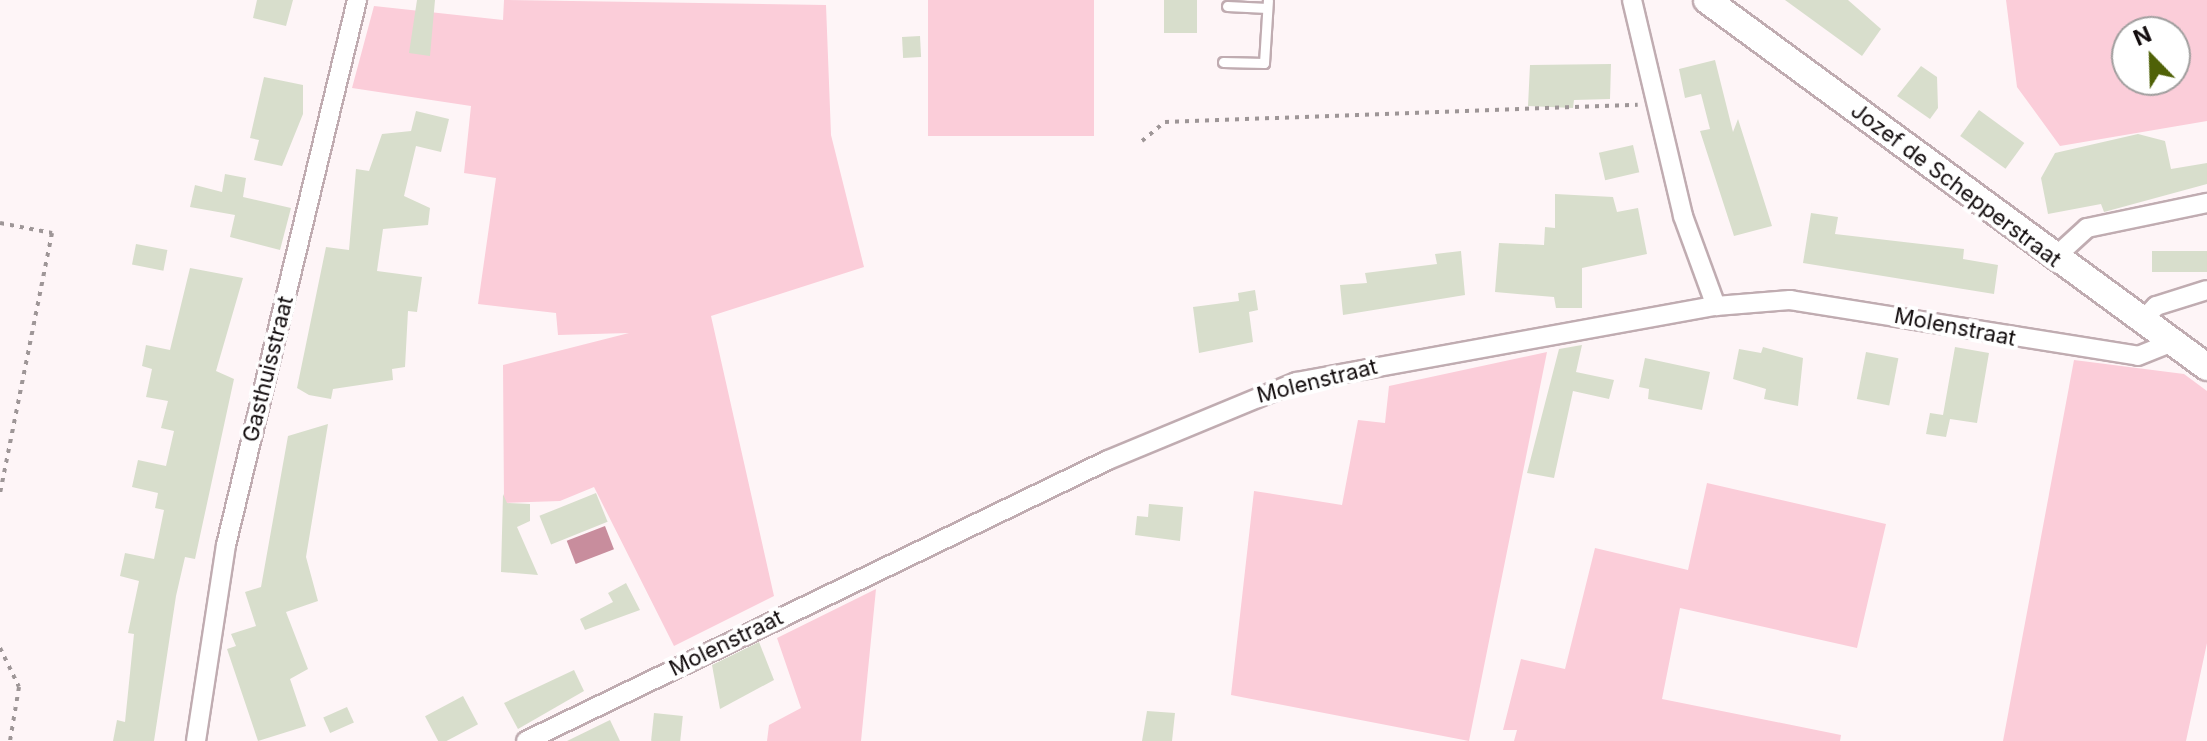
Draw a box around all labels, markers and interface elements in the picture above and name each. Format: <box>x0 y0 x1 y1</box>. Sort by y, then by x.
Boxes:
north arrow <box>2111 16 2191 96</box>
text: N <box>2130 21 2155 51</box>
street label: Jozef de Schepperstraat <box>1846 97 2066 273</box>
street label: Gasthuisstraat <box>237 293 299 445</box>
street label: Molenstraat <box>1892 302 2018 352</box>
street label: Molenstraat <box>1254 353 1380 409</box>
street label: Molenstraat <box>665 604 787 682</box>

